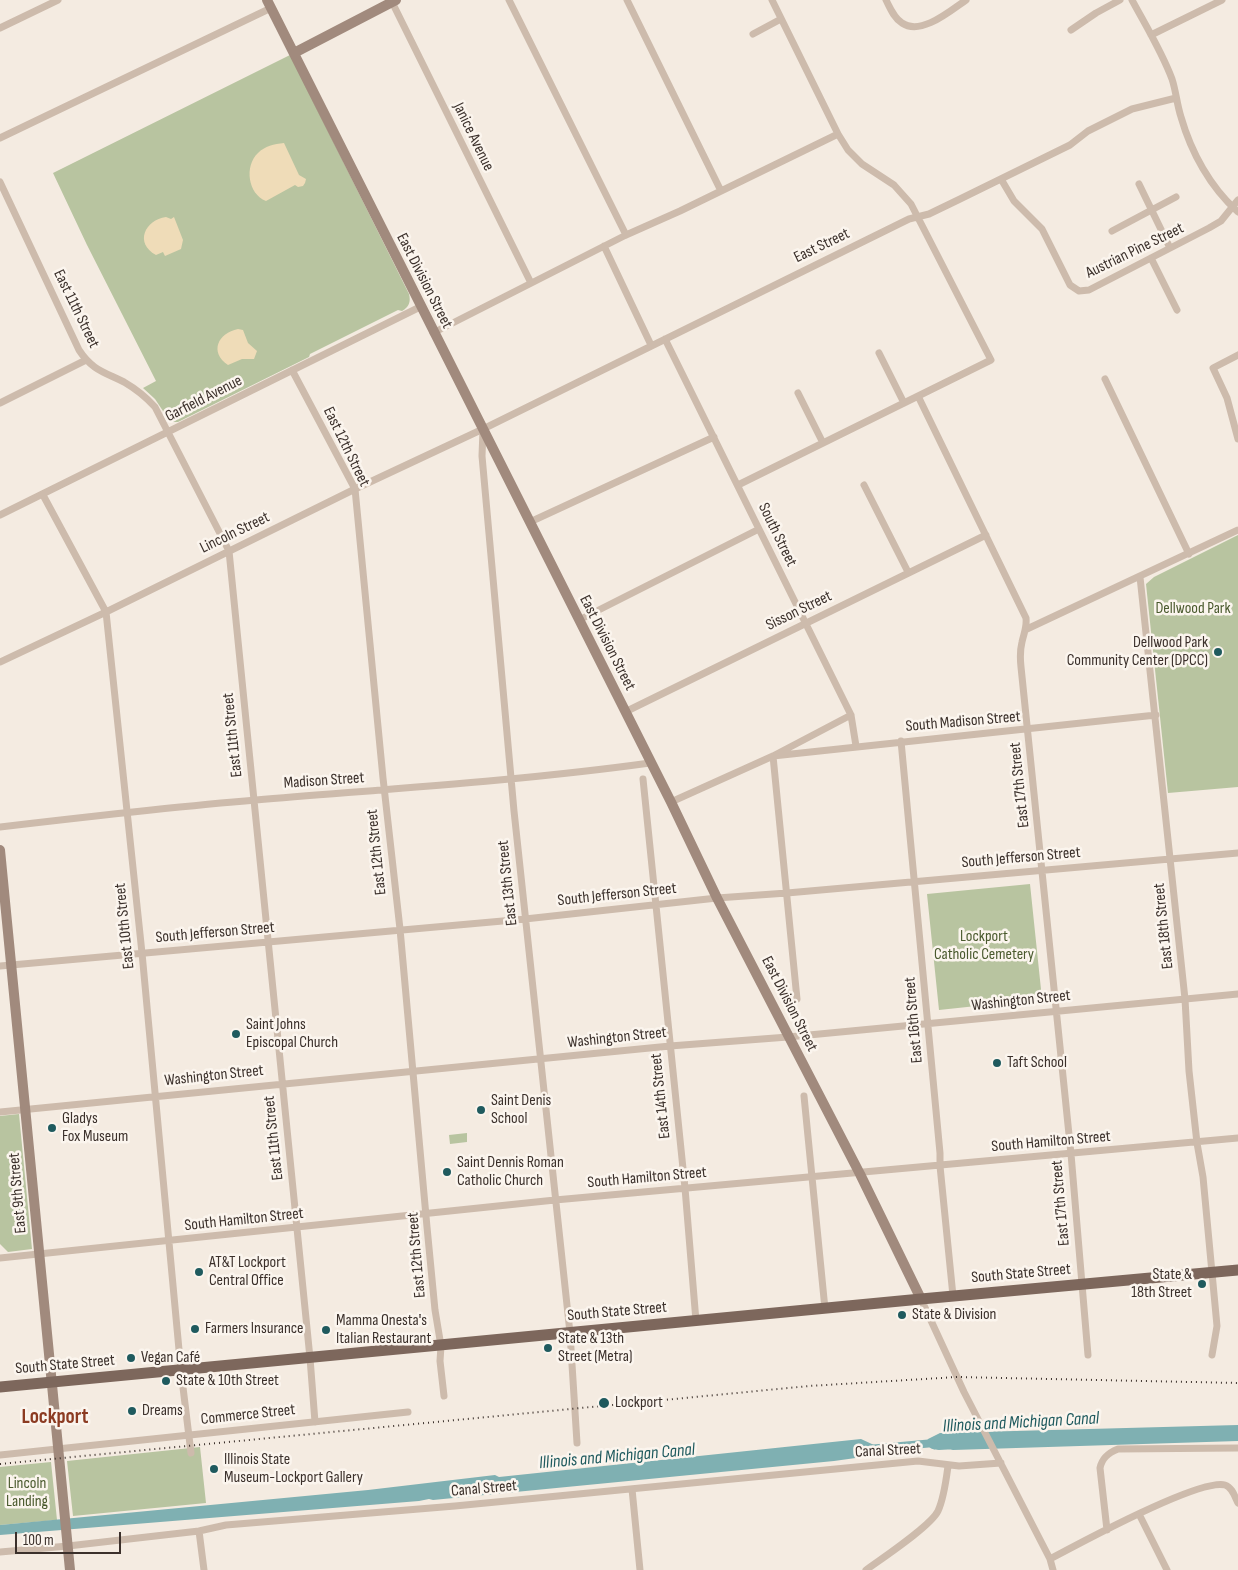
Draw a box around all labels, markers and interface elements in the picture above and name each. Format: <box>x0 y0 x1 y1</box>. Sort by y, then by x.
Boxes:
street label: Janice Avenue <box>448 100 498 174</box>
street label: Austrian Pine Street <box>1083 219 1187 283</box>
street label: East Street <box>791 224 853 268</box>
street label: East Division Street <box>392 230 456 332</box>
street label: East 11th Street <box>49 267 103 351</box>
street label: Garfield Avenue <box>162 371 246 427</box>
street label: East 12th Street <box>319 404 373 490</box>
street label: South Street <box>753 500 801 570</box>
street label: Lincoln Street <box>197 508 273 558</box>
street label: Sisson Street <box>763 587 835 635</box>
street label: East Division Street <box>575 592 639 694</box>
park label: Dellwood Park <box>1155 599 1231 619</box>
place label: Dellwood Park Community Center (DPCC) <box>1067 633 1208 671</box>
marker: Dellwood Park Community Center (DPCC) <box>1212 646 1224 658</box>
street label: East 11th Street <box>219 692 247 778</box>
street label: South Madison Street <box>905 707 1021 737</box>
street label: East 17th Street <box>1006 741 1034 829</box>
street label: Madison Street <box>283 769 365 793</box>
street label: East 12th Street <box>363 808 391 896</box>
street label: East 13th Street <box>494 839 522 927</box>
street label: South Jefferson Street <box>961 843 1081 873</box>
street label: South Jefferson Street <box>557 879 677 911</box>
street label: East 10th Street <box>111 882 139 970</box>
street label: East 18th Street <box>1150 882 1178 970</box>
street label: South Jefferson Street <box>155 918 275 948</box>
park label: Lockport Catholic Cemetery <box>934 927 1034 965</box>
street label: East Division Street <box>757 953 821 1055</box>
street label: East 16th Street <box>901 976 927 1064</box>
street label: Washington Street <box>971 986 1071 1016</box>
place label: Saint Johns Episcopal Church <box>246 1015 338 1053</box>
street label: Washington Street <box>567 1023 667 1053</box>
marker: Saint Johns Episcopal Church <box>230 1028 242 1040</box>
street label: East 14th Street <box>647 1052 675 1140</box>
place label: Taft School <box>1007 1053 1067 1073</box>
marker: Taft School <box>991 1057 1003 1069</box>
street label: Washington Street <box>164 1061 264 1091</box>
place label: Saint Denis School <box>491 1091 551 1129</box>
street label: East 11th Street <box>260 1095 288 1181</box>
marker: Saint Denis School <box>475 1104 487 1116</box>
place label: Gladys Fox Museum <box>62 1109 128 1147</box>
marker: Gladys Fox Museum <box>46 1122 58 1134</box>
street label: South Hamilton Street <box>991 1127 1111 1157</box>
street label: East 9th Street <box>5 1152 31 1234</box>
place label: Saint Dennis Roman Catholic Church <box>457 1153 564 1191</box>
street label: East 17th Street <box>1048 1159 1074 1247</box>
street label: South Hamilton Street <box>587 1163 707 1193</box>
marker: Saint Dennis Roman Catholic Church <box>441 1166 453 1178</box>
street label: South Hamilton Street <box>184 1204 304 1236</box>
street label: East 12th Street <box>404 1211 430 1299</box>
place label: AT&T Lockport Central Office <box>209 1253 286 1291</box>
street label: South State Street <box>970 1260 1072 1288</box>
place label: State & 18th Street <box>1131 1265 1192 1303</box>
marker: AT&T Lockport Central Office <box>193 1266 205 1278</box>
marker: State & 18th Street <box>1196 1278 1208 1290</box>
street label: South State Street <box>566 1298 668 1326</box>
place label: State & Division <box>912 1305 996 1325</box>
marker: State & Division <box>896 1309 908 1321</box>
place label: Mamma Onesta's Italian Restaurant <box>336 1311 431 1349</box>
place label: Farmers Insurance <box>205 1319 303 1339</box>
marker: Farmers Insurance <box>189 1323 201 1335</box>
marker: Mamma Onesta's Italian Restaurant <box>320 1324 332 1336</box>
place label: State & 13th Street (Metra) <box>558 1329 632 1367</box>
marker: State & 13th Street (Metra) <box>542 1342 554 1354</box>
place label: Vegan Café <box>141 1348 200 1368</box>
street label: South State Street <box>14 1351 116 1379</box>
marker: Vegan Café <box>125 1352 137 1364</box>
place label: State & 10th Street <box>176 1371 279 1391</box>
marker: State & 10th Street <box>160 1375 172 1387</box>
place label: Lockport <box>615 1393 663 1413</box>
marker: Lockport <box>597 1396 611 1410</box>
place label: Dreams <box>142 1401 183 1421</box>
street label: Commerce Street <box>200 1401 296 1429</box>
district label: Lockport <box>21 1405 89 1431</box>
marker: Dreams <box>126 1405 138 1417</box>
water label: Illinois and Michigan Canal <box>942 1408 1100 1438</box>
water label: Illinois and Michigan Canal <box>538 1439 696 1475</box>
street label: Canal Street <box>855 1440 921 1462</box>
place label: Illinois State Museum-Lockport Gallery <box>224 1450 363 1488</box>
marker: Illinois State Museum-Lockport Gallery <box>208 1463 220 1475</box>
park label: Lincoln Landing <box>6 1474 48 1512</box>
street label: Canal Street <box>450 1477 518 1501</box>
scale bar <box>18 1522 124 1554</box>
text: 100 m <box>23 1531 54 1550</box>

